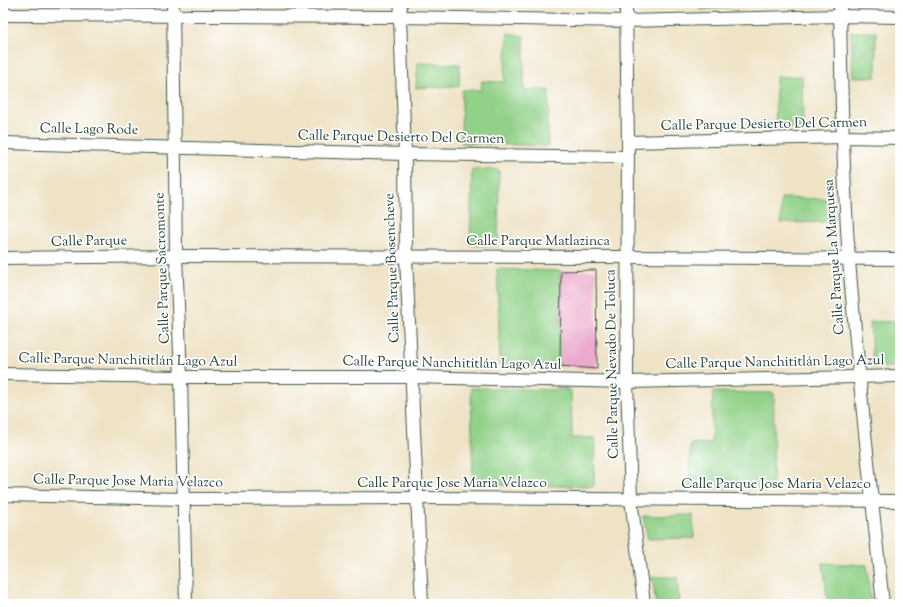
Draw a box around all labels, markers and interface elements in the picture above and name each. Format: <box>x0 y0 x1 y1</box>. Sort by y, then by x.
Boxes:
street label: Calle Parque Desierto Del Carmen <box>661 113 867 137</box>
street label: Calle Lago Rode <box>40 119 138 141</box>
street label: Calle Parque Desierto Del Carmen <box>298 126 504 150</box>
street label: Calle Parque La Marquesa <box>820 178 850 335</box>
street label: Calle Parque Sacromonte <box>150 192 176 344</box>
street label: Calle Parque Bosencheve <box>380 193 406 343</box>
street label: Calle Parque <box>51 231 127 253</box>
street label: Calle Parque Matlazinca <box>466 232 610 252</box>
street label: Calle Parque Nevado De Toluca <box>601 268 625 459</box>
street label: Calle Parque Nanchititlán Lago Azul <box>18 349 238 373</box>
street label: Calle Parque Nanchititlán Lago Azul <box>665 351 885 375</box>
street label: Calle Parque Nanchititlán Lago Azul <box>342 352 562 376</box>
street label: Calle Parque Jose Maria Velazco <box>33 470 223 494</box>
street label: Calle Parque Jose Maria Velazco <box>357 474 547 494</box>
street label: Calle Parque Jose Maria Velazco <box>681 475 871 495</box>

